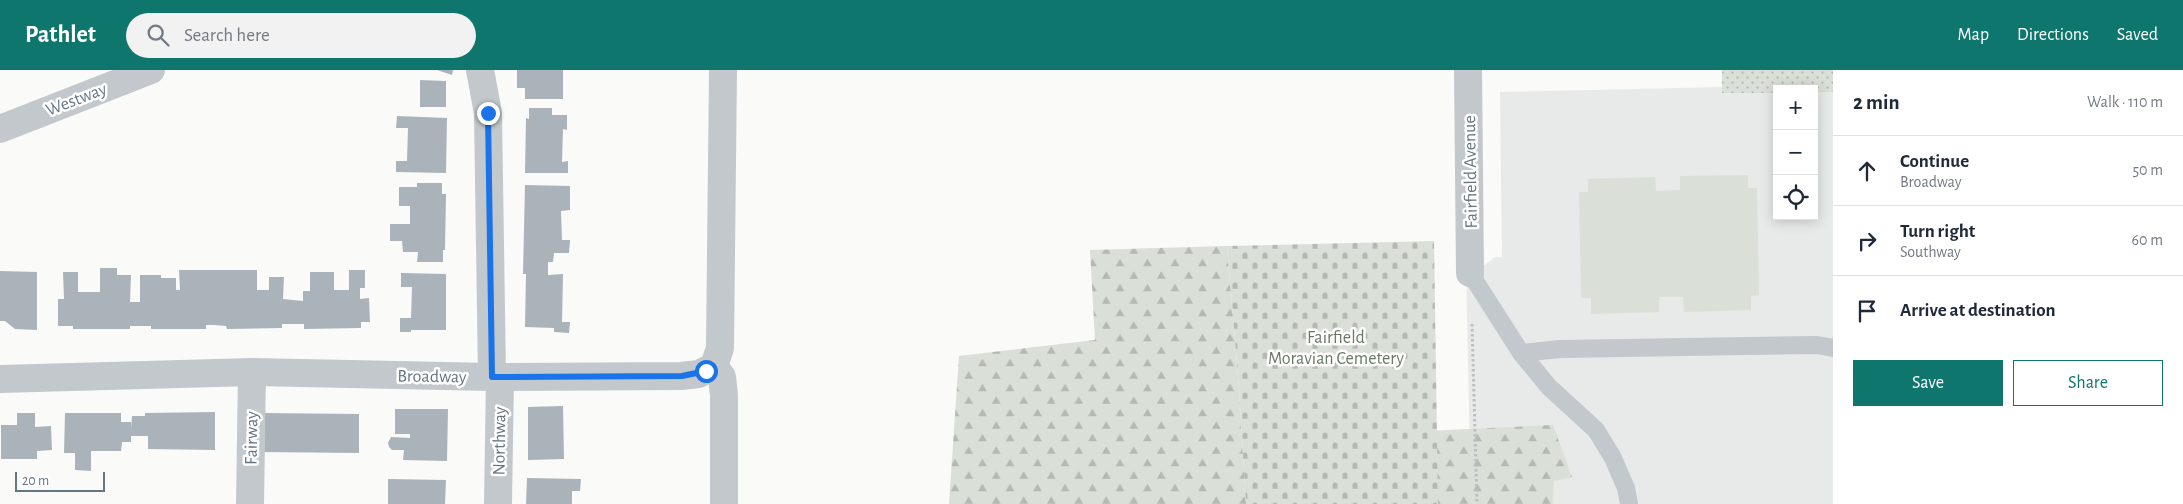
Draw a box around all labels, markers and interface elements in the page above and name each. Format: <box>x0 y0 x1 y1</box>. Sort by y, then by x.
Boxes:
search box <box>126 13 476 58</box>
icon: search <box>144 21 172 49</box>
text: Pathlet <box>25 23 96 47</box>
text: Search here <box>184 26 270 45</box>
text: Map <box>1958 26 1989 44</box>
text: Directions <box>2017 26 2089 44</box>
text: Saved <box>2117 26 2158 44</box>
street label: Westway <box>43 80 110 120</box>
map controls <box>1773 85 1818 220</box>
button: + <box>1773 85 1818 130</box>
text: 2 min <box>1853 92 1900 113</box>
text: Walk · 110 m <box>2087 94 2163 110</box>
route end <box>477 102 500 125</box>
street label: Fairfield Avenue <box>1461 115 1481 229</box>
button: − <box>1773 130 1818 175</box>
text: Continue <box>1900 152 1969 171</box>
icon: ahead <box>1853 157 1881 185</box>
text: 50 m <box>2132 162 2163 178</box>
text: Broadway <box>1900 174 1962 190</box>
button: locate <box>1773 175 1818 220</box>
text: Turn right <box>1900 222 1975 241</box>
icon: right <box>1853 227 1881 255</box>
text: 60 m <box>2132 232 2163 248</box>
text: Southway <box>1900 244 1961 260</box>
icon: arrive <box>1853 297 1881 325</box>
text: Arrive at destination <box>1900 301 2056 320</box>
park label: Fairfield Moravian Cemetery <box>1268 329 1404 368</box>
route start <box>695 360 718 383</box>
button: Save <box>1853 360 2003 406</box>
button: Share <box>2013 360 2163 406</box>
street label: Broadway <box>397 367 467 387</box>
street label: Northway <box>490 406 510 476</box>
street label: Fairway <box>243 411 261 465</box>
scale bar <box>15 469 105 492</box>
text: 20 m <box>22 474 49 488</box>

